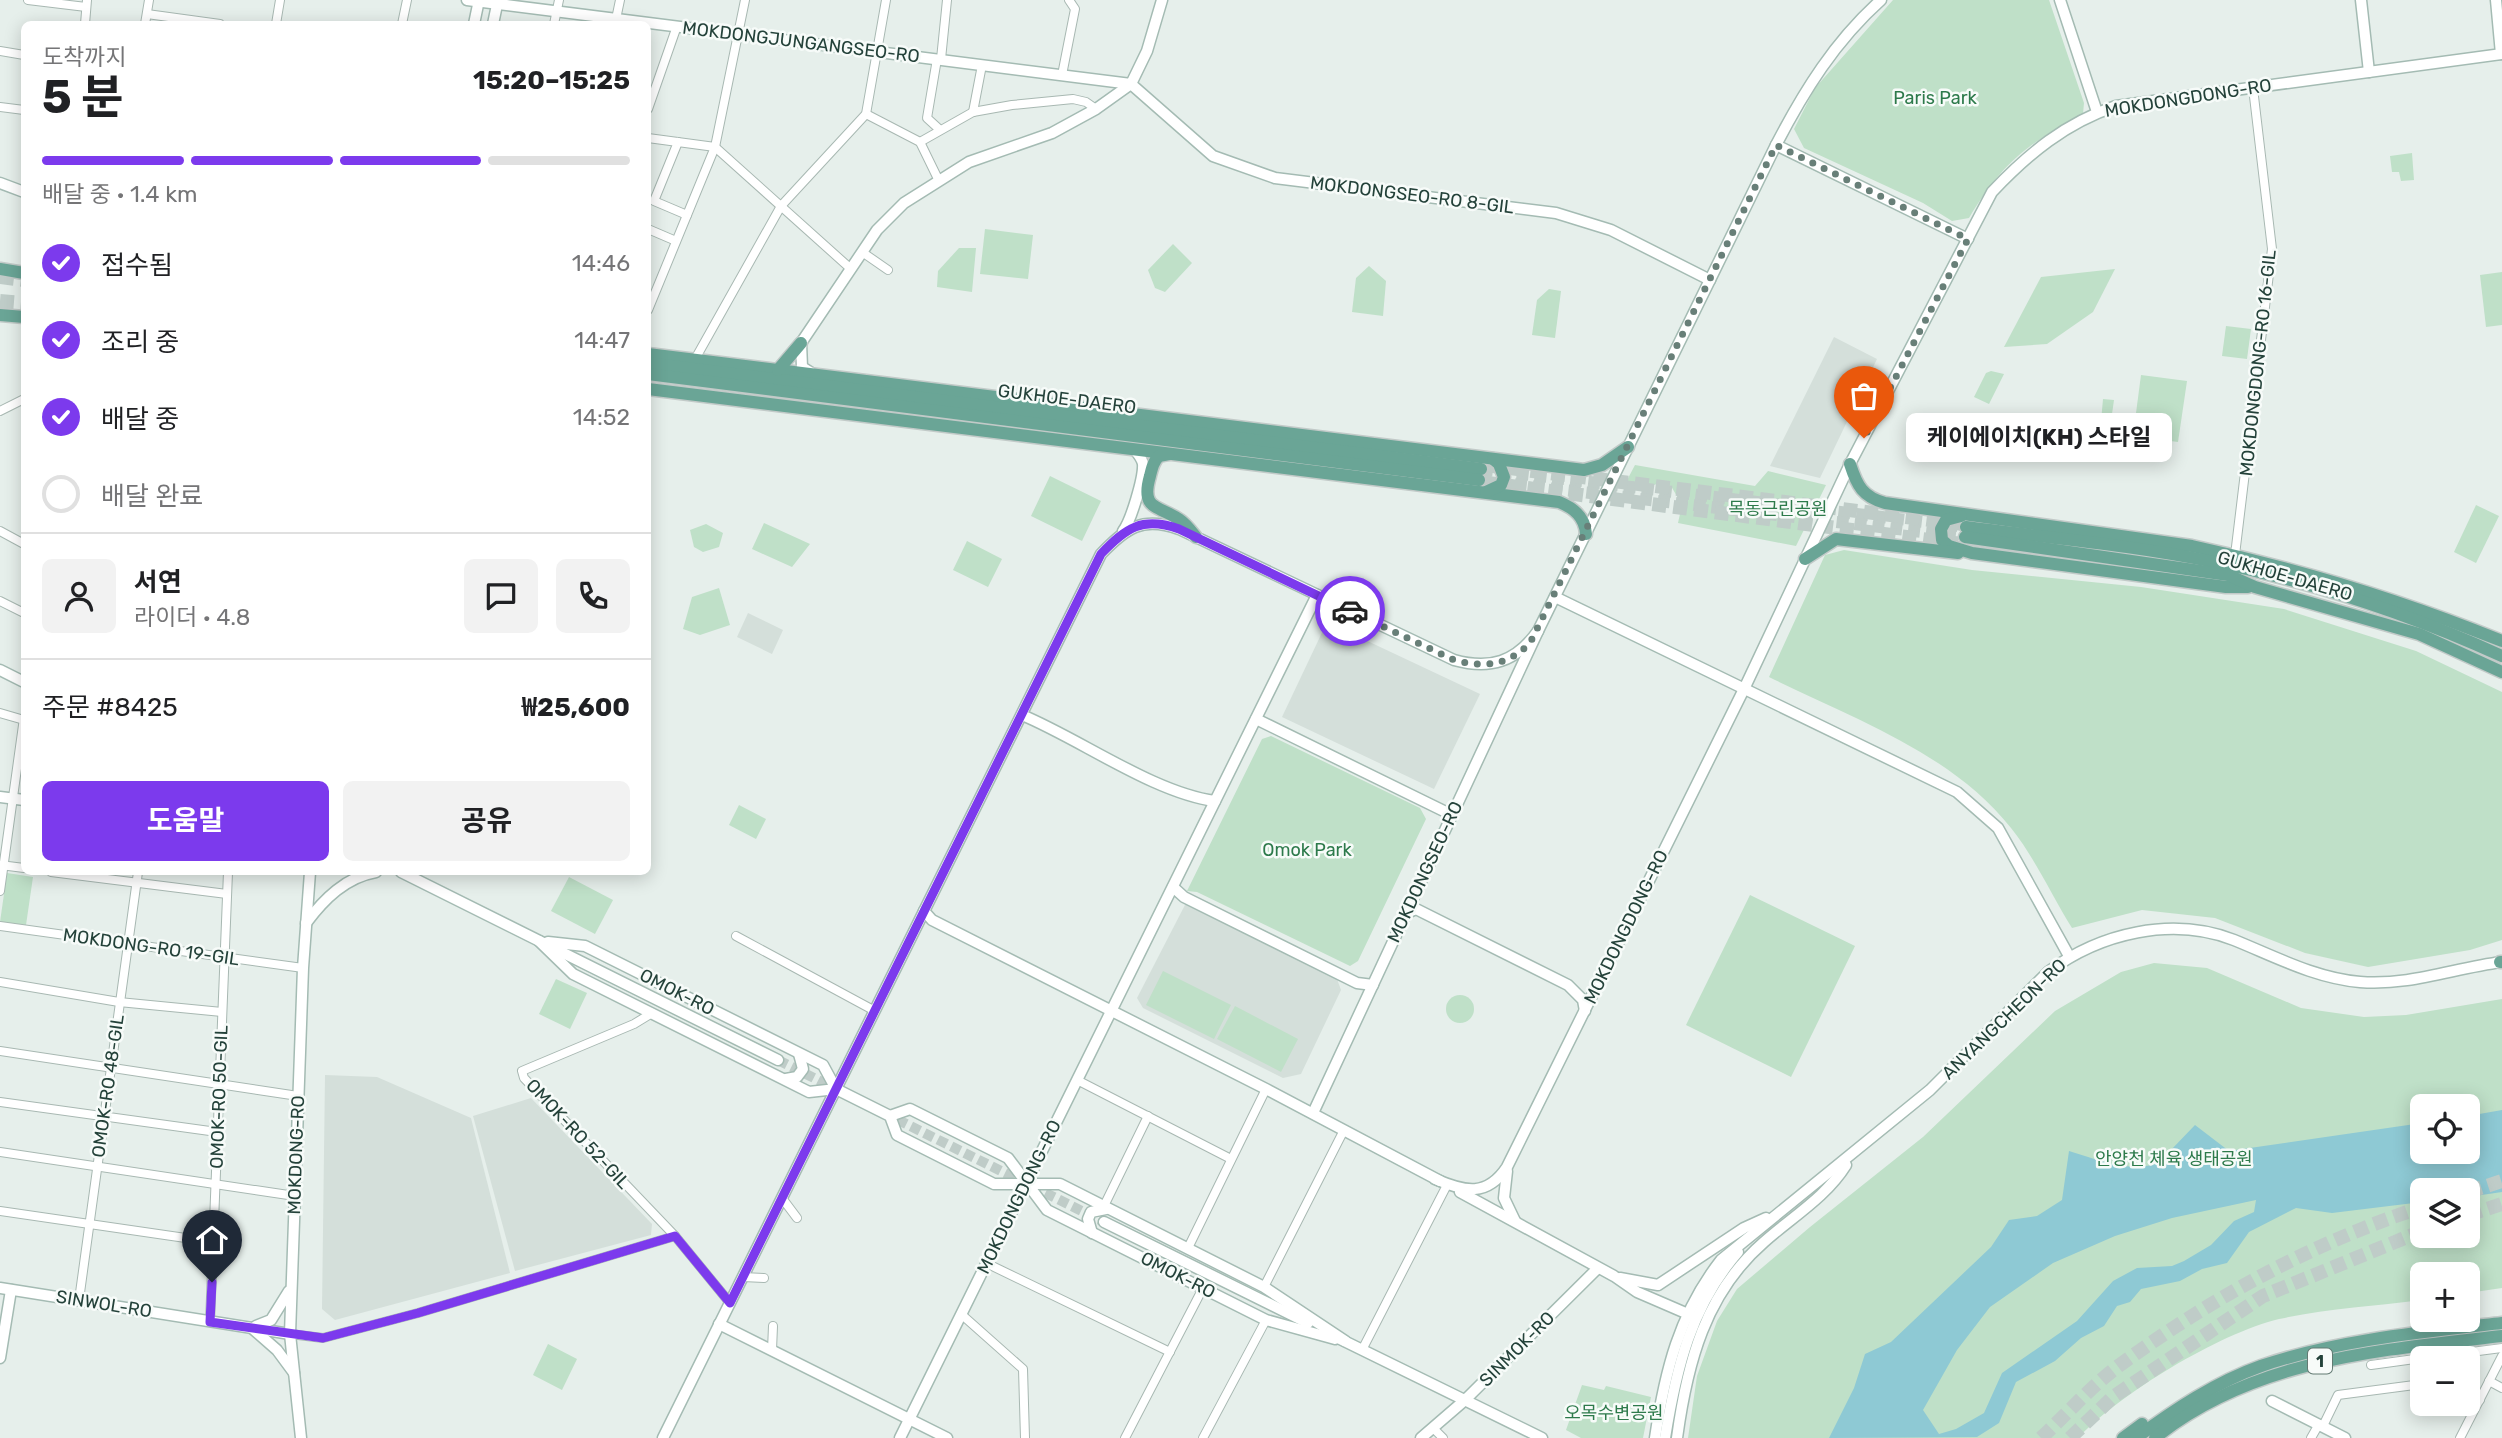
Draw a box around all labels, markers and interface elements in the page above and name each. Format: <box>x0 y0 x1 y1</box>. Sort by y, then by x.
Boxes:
street label: MOKDONGJUNGANGSEO-RO <box>681 17 921 67</box>
text: 도착까지 <box>42 43 127 71</box>
text: 15:20–15:25 <box>473 65 630 96</box>
text: 5 분 <box>42 70 124 125</box>
street label: MOKDONGDONG-RO <box>2103 74 2273 122</box>
park label: Paris Park <box>1893 87 1977 109</box>
street label: MOKDONGSEO-RO 8-GIL <box>1309 172 1515 218</box>
text: 배달 중 · 1.4 km <box>42 180 198 208</box>
icon: check <box>42 244 80 282</box>
text: 14:46 <box>572 249 630 277</box>
street label: MOKDONGDONG-RO 16-GIL <box>2235 249 2281 477</box>
text: 접수됨 <box>101 250 173 281</box>
icon: check <box>42 321 80 359</box>
text: 14:47 <box>574 326 630 354</box>
text: 조리 중 <box>101 327 179 358</box>
pin <box>1834 366 1894 438</box>
icon: bag <box>1845 377 1883 415</box>
street label: GUKHOE-DAERO <box>997 380 1137 418</box>
icon: check <box>42 398 80 436</box>
text: 14:52 <box>573 403 630 431</box>
text: 배달 중 <box>101 404 179 435</box>
callout: 케이에이치(KH) 스타일 <box>1906 414 2172 462</box>
text: 케이에이치(KH) 스타일 <box>1927 423 2151 451</box>
text: 배달 완료 <box>101 481 203 512</box>
park label: 목동근린공원 <box>1728 498 1828 520</box>
street label: GUKHOE-DAERO <box>2215 546 2355 606</box>
button: person <box>42 559 116 633</box>
button: chat <box>464 559 538 633</box>
button: phone <box>556 559 630 633</box>
text: 서연 <box>134 567 182 598</box>
courier <box>1315 576 1385 646</box>
icon: car <box>1331 592 1369 630</box>
text: 라이더 · 4.8 <box>134 603 250 631</box>
text: 주문 #8425 <box>42 692 178 723</box>
text: ₩25,600 <box>522 692 630 723</box>
button: 도움말 <box>42 781 329 861</box>
button: 공유 <box>343 781 630 861</box>
street label: MOKDONGSEO-RO <box>1383 798 1467 946</box>
park label: Omok Park <box>1262 839 1352 861</box>
street label: MOKDONGDONG-RO <box>1579 846 1673 1008</box>
street label: MOKDONG-RO 19-GIL <box>61 924 241 970</box>
street label: ANYANGCHEON-RO <box>1937 954 2071 1084</box>
street label: OMOK-RO <box>636 964 718 1020</box>
street label: OMOK-RO 48-GIL <box>87 1013 129 1159</box>
street label: OMOK-RO 50-GIL <box>206 1025 232 1169</box>
street label: OMOK-RO 52-GIL <box>521 1074 635 1194</box>
map controls <box>2410 1094 2480 1416</box>
button: locate <box>2410 1094 2480 1164</box>
street label: MOKDONG-RO <box>283 1095 309 1215</box>
street label: MOKDONGDONG-RO <box>972 1116 1066 1278</box>
park label: 안양천 체육 생태공원 <box>2095 1148 2253 1170</box>
button: layers <box>2410 1178 2480 1248</box>
pin <box>182 1210 242 1282</box>
icon: home <box>193 1221 231 1259</box>
street label: OMOK-RO <box>1137 1247 1219 1303</box>
button: + <box>2410 1262 2480 1332</box>
street label: SINWOL-RO <box>55 1286 153 1322</box>
street label: SINMOK-RO <box>1475 1307 1559 1391</box>
button: − <box>2410 1346 2480 1416</box>
road number: 1 <box>2308 1348 2332 1373</box>
park label: 오목수변공원 <box>1564 1402 1664 1424</box>

